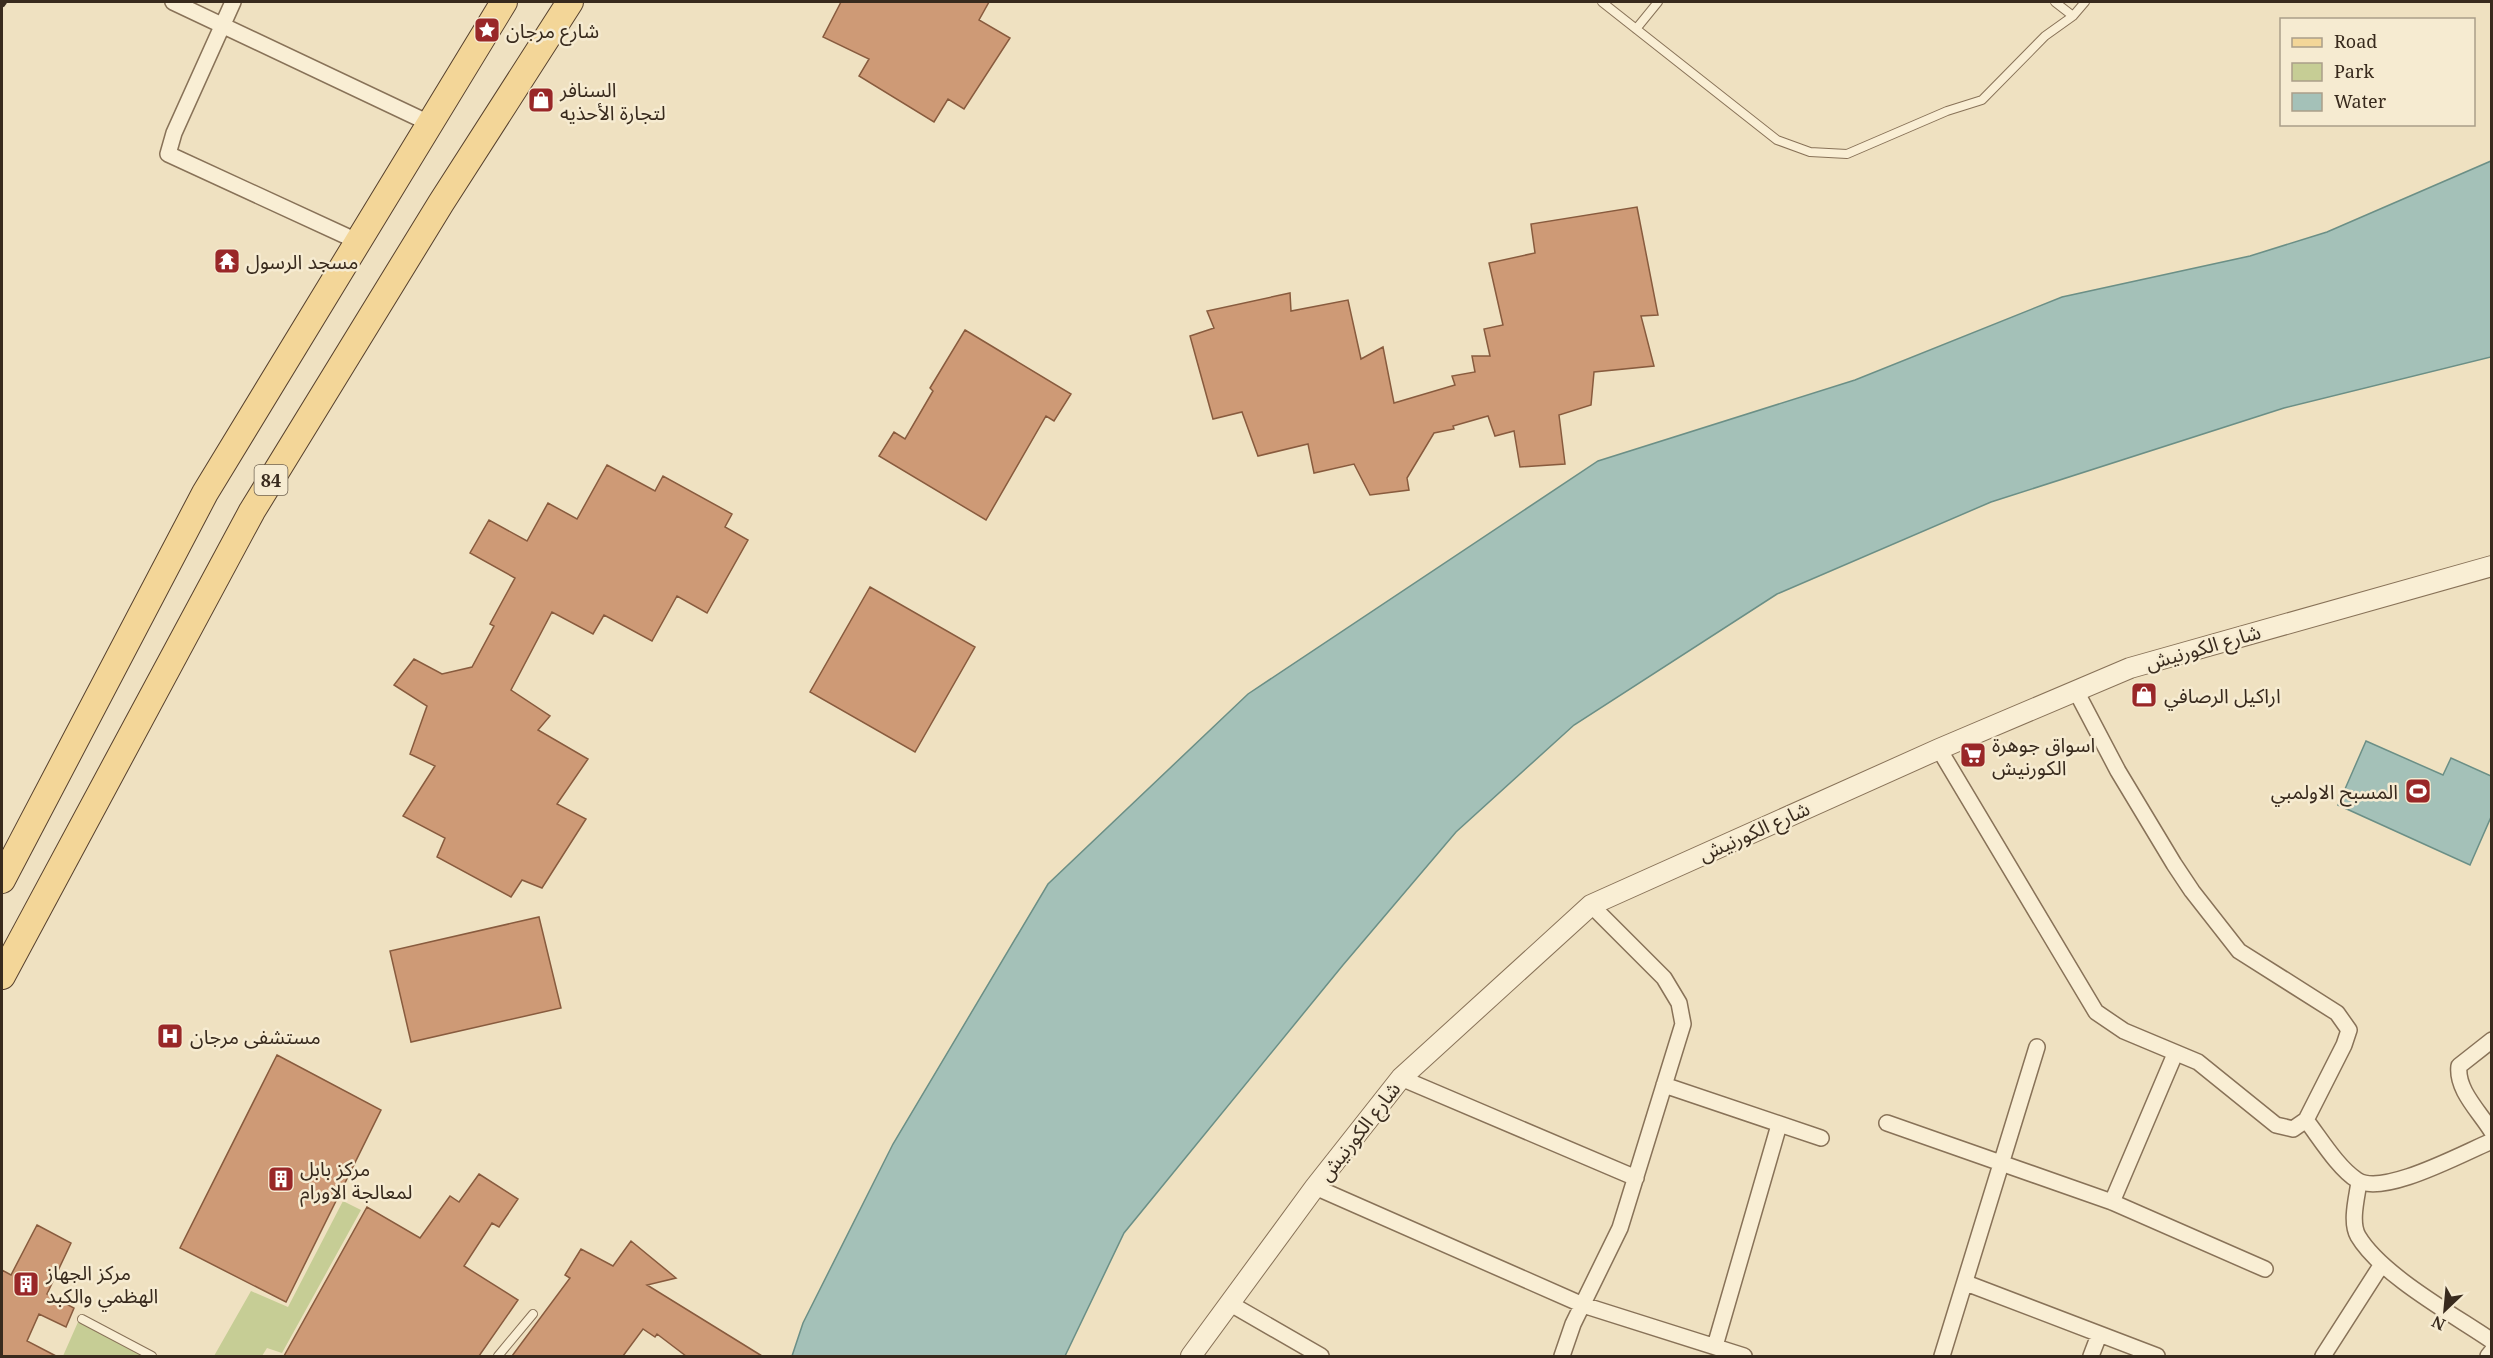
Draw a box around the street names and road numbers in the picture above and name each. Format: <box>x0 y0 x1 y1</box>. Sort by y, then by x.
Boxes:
road number: 84 <box>254 465 288 495</box>
street label: شارع الكورنيش <box>2142 618 2264 678</box>
street label: شارع الكورنيش <box>1694 795 1815 869</box>
street label: شارع الكورنيش <box>1312 1076 1408 1187</box>

